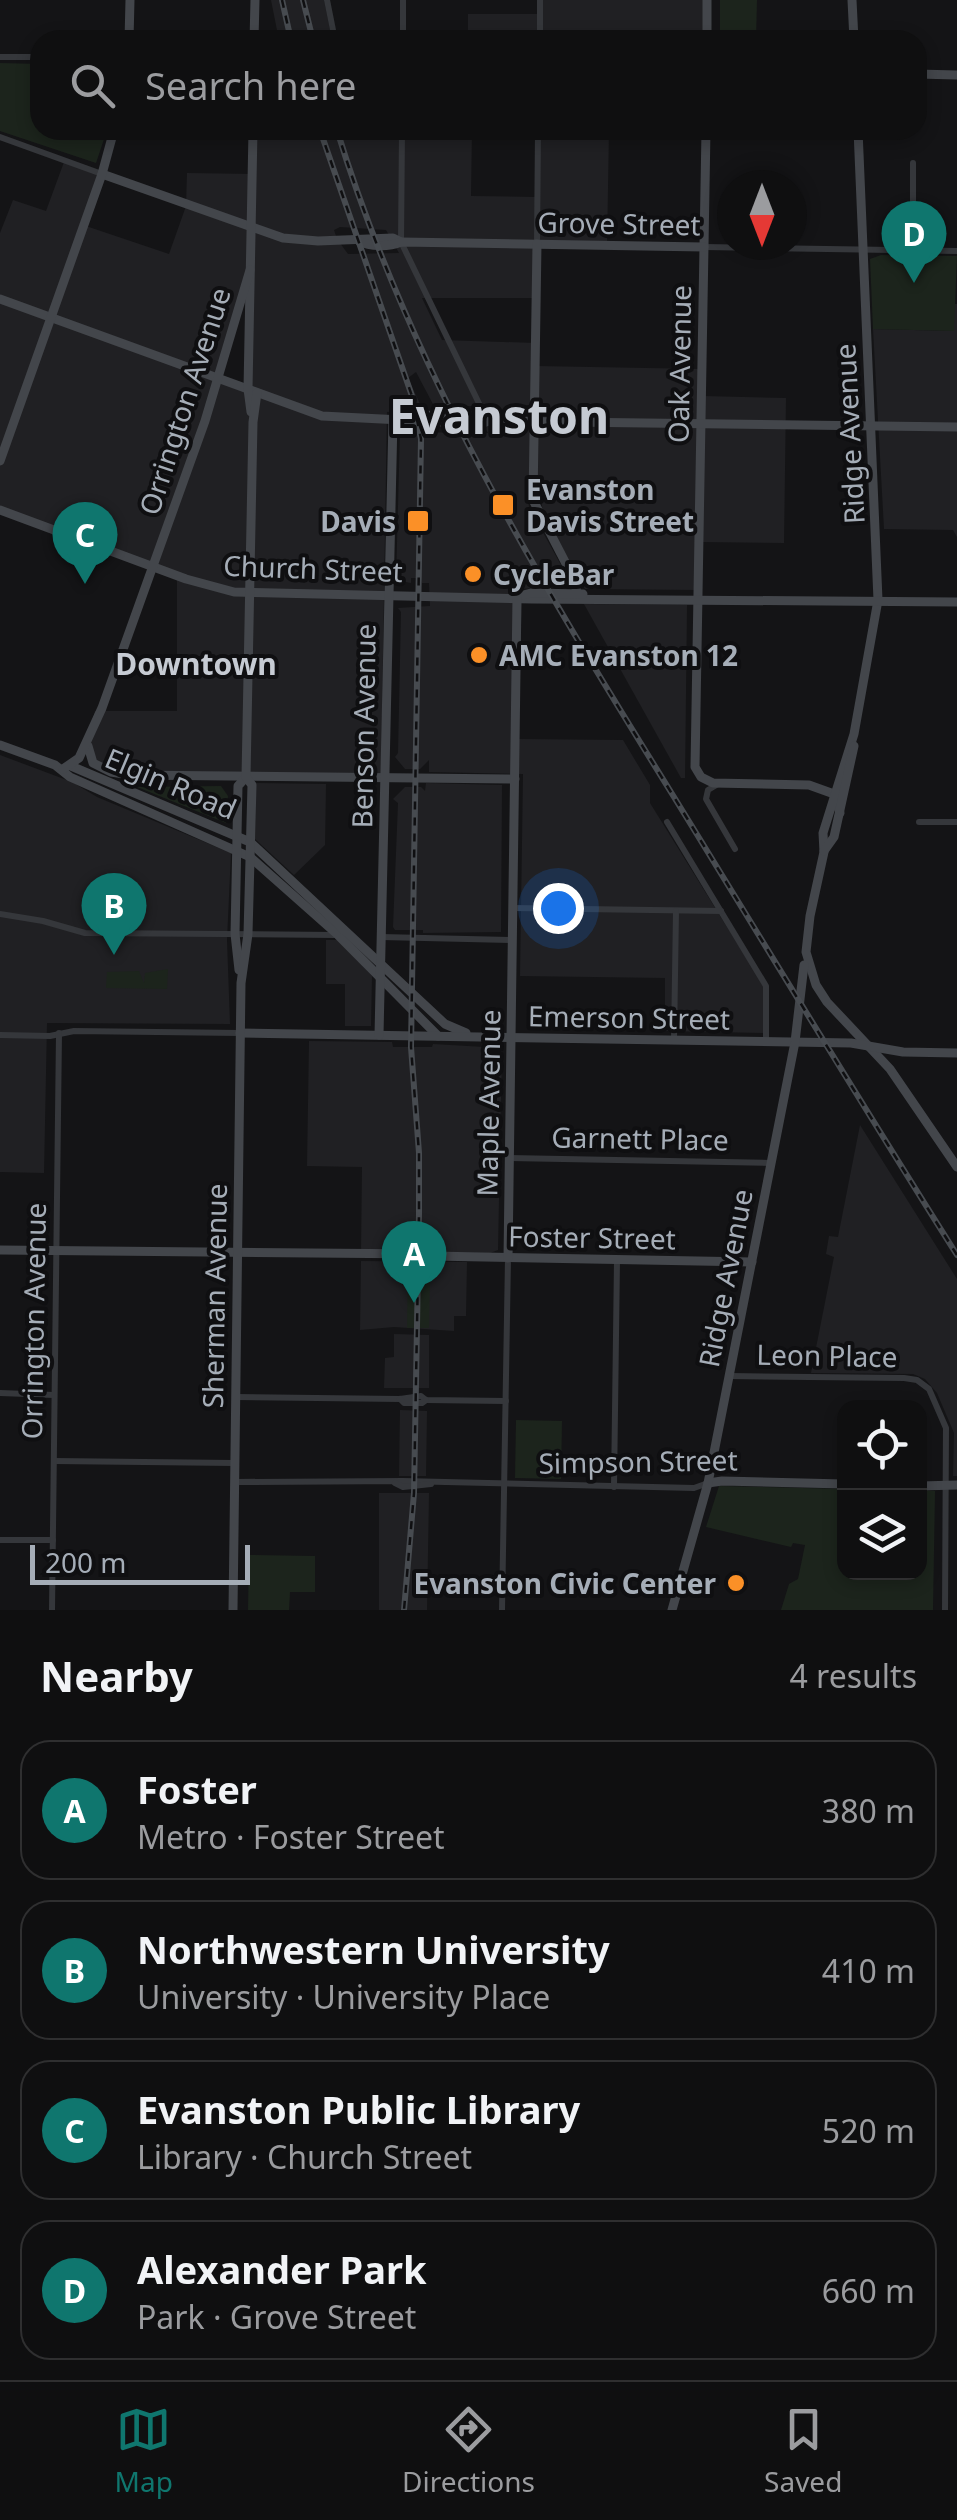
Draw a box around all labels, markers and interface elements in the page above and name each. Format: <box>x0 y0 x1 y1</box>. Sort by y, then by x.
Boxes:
search box <box>30 30 927 140</box>
icon: search <box>65 58 120 113</box>
text: Search here <box>145 59 356 111</box>
north arrow <box>717 170 807 260</box>
pin: D <box>882 200 946 283</box>
street label: Grove Street <box>537 203 701 243</box>
street label: Orrington Avenue <box>129 283 239 519</box>
street label: Oak Avenue <box>659 285 699 443</box>
street label: Ridge Avenue <box>825 343 873 525</box>
district label: Evanston <box>389 383 609 448</box>
place label: Evanston Davis Street <box>526 470 694 540</box>
marker: Evanston Davis Street <box>490 492 516 518</box>
pin: C <box>52 502 118 584</box>
place label: Davis <box>320 502 396 540</box>
marker: Davis <box>405 508 431 534</box>
street label: Church Street <box>223 546 403 590</box>
place label: CycleBar <box>493 555 615 593</box>
marker: CycleBar <box>462 563 484 585</box>
street label: Benson Avenue <box>342 623 384 829</box>
place label: AMC Evanston 12 <box>499 636 738 674</box>
district label: Downtown <box>115 643 277 684</box>
marker: AMC Evanston 12 <box>468 644 490 666</box>
street label: Elgin Road <box>100 738 242 828</box>
pin: B <box>82 872 146 955</box>
your location <box>533 883 584 934</box>
street label: Emerson Street <box>528 996 730 1038</box>
street label: Maple Avenue <box>467 1009 509 1197</box>
street label: Garnett Place <box>551 1117 729 1159</box>
street label: Sherman Avenue <box>193 1183 235 1409</box>
street label: Ridge Avenue <box>689 1186 761 1370</box>
street label: Orrington Avenue <box>12 1202 54 1440</box>
street label: Foster Street <box>508 1217 676 1257</box>
pin: A <box>382 1220 446 1303</box>
street label: Leon Place <box>756 1335 898 1375</box>
map controls <box>837 1400 927 1580</box>
button: locate <box>837 1400 927 1490</box>
street label: Simpson Street <box>538 1440 738 1482</box>
button: layers <box>837 1490 927 1580</box>
scale bar <box>30 1540 250 1584</box>
text: 200 m <box>45 1543 127 1581</box>
place label: Evanston Civic Center <box>413 1564 716 1602</box>
marker: Evanston Civic Center <box>725 1572 747 1594</box>
text: Nearby <box>40 1647 193 1704</box>
text: 4 results <box>790 1654 917 1697</box>
text: Foster <box>137 1763 257 1815</box>
text: A <box>63 1789 86 1832</box>
text: 380 m <box>822 1789 915 1832</box>
text: Metro · Foster Street <box>137 1815 445 1858</box>
text: Northwestern University <box>137 1923 610 1975</box>
text: B <box>64 1949 85 1992</box>
text: 410 m <box>822 1949 915 1992</box>
text: University · University Place <box>137 1975 550 2018</box>
text: Evanston Public Library <box>137 2083 580 2135</box>
text: C <box>64 2109 85 2152</box>
text: 520 m <box>822 2109 915 2152</box>
text: Library · Church Street <box>137 2135 472 2178</box>
text: Alexander Park <box>137 2243 426 2295</box>
text: D <box>63 2269 86 2312</box>
text: 660 m <box>822 2269 915 2312</box>
text: Park · Grove Street <box>137 2295 416 2338</box>
tab: Map <box>115 2402 173 2500</box>
tab: Directions <box>402 2402 535 2500</box>
tab: Saved <box>764 2402 842 2500</box>

